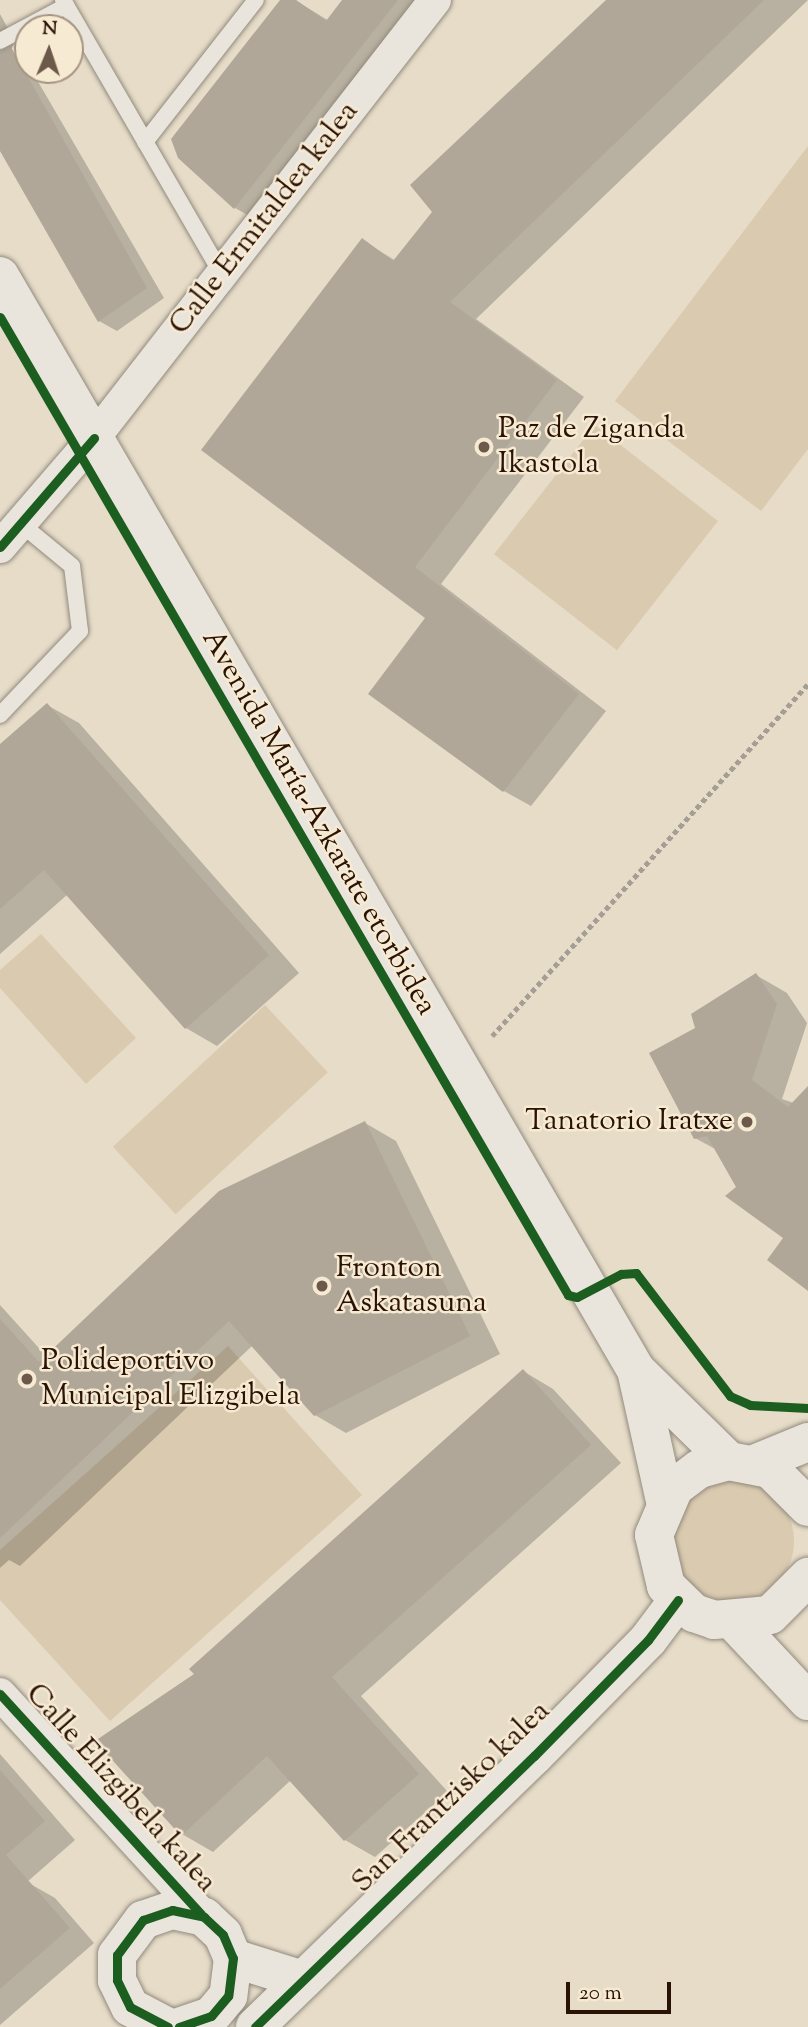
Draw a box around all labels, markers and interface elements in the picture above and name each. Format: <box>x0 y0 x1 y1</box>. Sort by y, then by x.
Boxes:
north arrow <box>14 14 84 84</box>
text: N <box>42 16 58 43</box>
street label: Calle Ermitaldea kalea <box>163 95 367 343</box>
place label: Paz de Ziganda Ikastola <box>498 412 685 482</box>
marker: Paz de Ziganda Ikastola <box>476 439 492 455</box>
street label: Avenida María-Azkarate etorbidea <box>193 624 443 1022</box>
place label: Tanatorio Iratxe <box>525 1104 733 1140</box>
marker: Tanatorio Iratxe <box>739 1114 755 1130</box>
place label: Fronton Askatasuna <box>336 1251 487 1322</box>
marker: Fronton Askatasuna <box>314 1278 330 1294</box>
place label: Polideportivo Municipal Elizgibela <box>41 1344 300 1414</box>
marker: Polideportivo Municipal Elizgibela <box>19 1371 35 1387</box>
street label: Calle Elizgibela kalea <box>17 1677 223 1901</box>
street label: San Frantzisko kalea <box>346 1694 558 1902</box>
scale bar <box>570 1968 675 2012</box>
text: 20 m <box>579 1979 622 2009</box>

